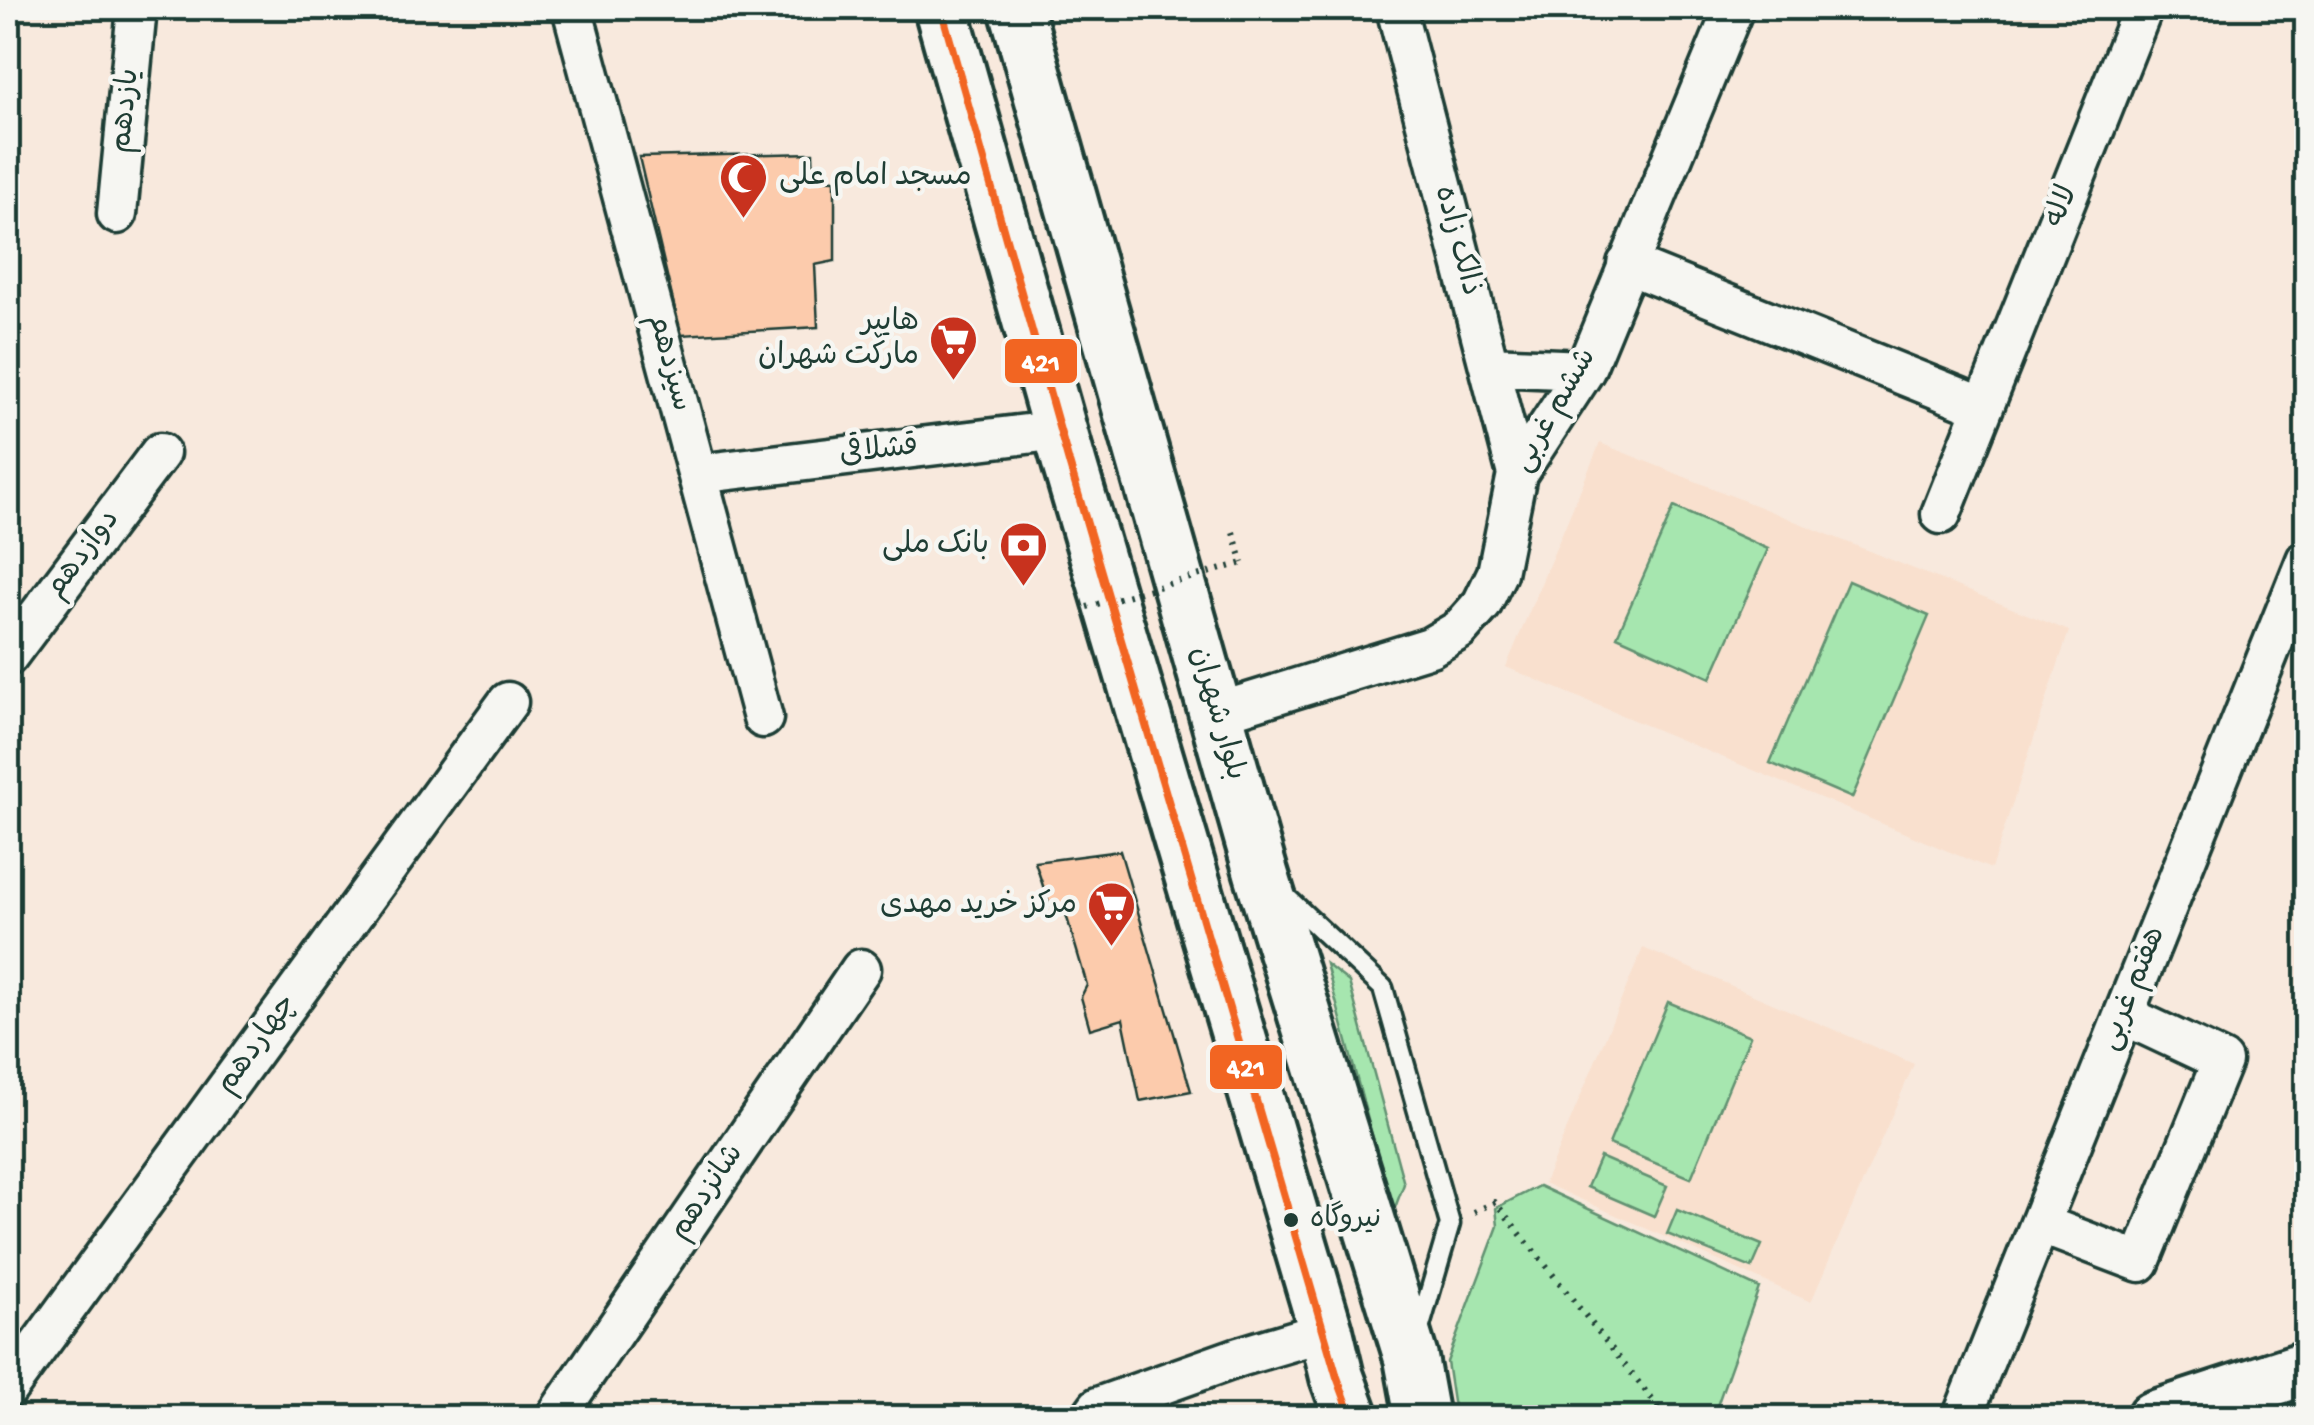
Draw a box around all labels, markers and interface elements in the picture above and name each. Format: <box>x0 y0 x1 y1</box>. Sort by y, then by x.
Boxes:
street label: یازدهم <box>105 67 149 155</box>
mosque icon: مسجد امام علی <box>718 152 770 220</box>
place label: مسجد امام علی <box>779 161 972 196</box>
street label: لاله <box>2039 181 2087 233</box>
street label: ذالک زاده <box>1425 182 1487 300</box>
place label: هایپر مارکت شهران <box>758 306 919 375</box>
street label: سیزدهم <box>637 310 698 416</box>
supermarket icon: هایپر مارکت شهران <box>928 314 980 382</box>
line badge: 421 <box>1003 337 1079 385</box>
street label: ششم غربی <box>1507 343 1605 479</box>
text: 421 <box>1021 349 1060 382</box>
street label: قشلاقی <box>837 425 920 474</box>
street label: دوازدهم <box>39 504 129 607</box>
bank icon: بانک ملی <box>998 520 1050 588</box>
place label: بانک ملی <box>882 529 989 564</box>
street label: بلوار شهران <box>1180 643 1252 785</box>
supermarket icon: مرکز خرید مهدی <box>1086 880 1138 948</box>
place label: مرکز خرید مهدی <box>880 889 1077 924</box>
street label: هفتم غربی <box>2093 922 2175 1056</box>
street label: چهاردهم <box>210 988 306 1102</box>
line badge: 421 <box>1208 1043 1284 1091</box>
text: 421 <box>1226 1054 1265 1087</box>
street label: شانزدهم <box>663 1138 753 1248</box>
place label: نیروگاه <box>1310 1200 1381 1237</box>
marker: نیروگاه <box>1281 1210 1301 1230</box>

